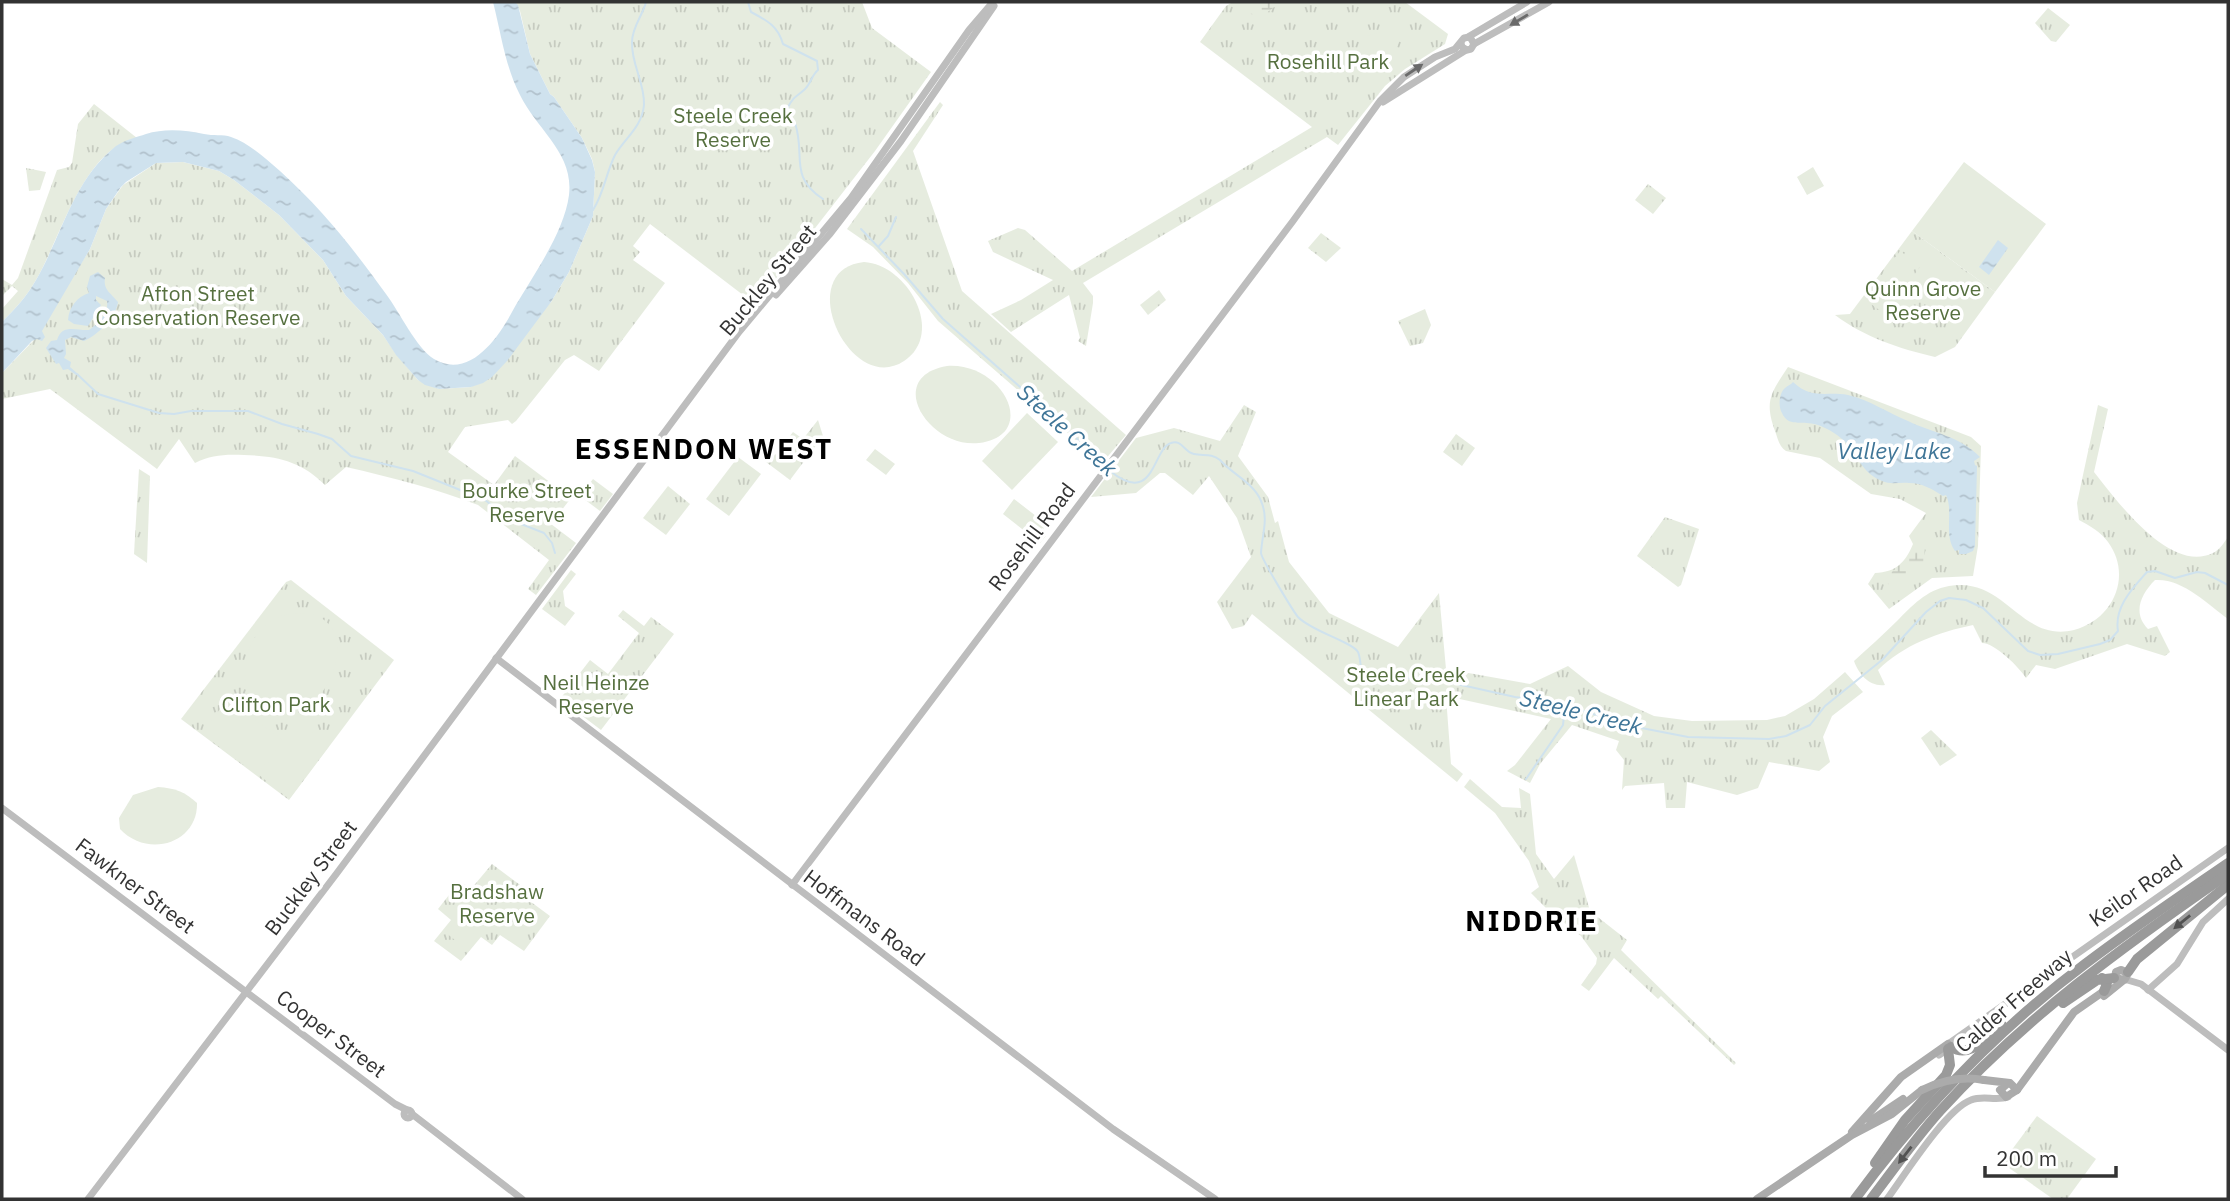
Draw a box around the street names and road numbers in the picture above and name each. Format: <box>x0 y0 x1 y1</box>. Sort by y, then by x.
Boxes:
street label: Buckley Street <box>712 218 822 341</box>
street label: Rosehill Road <box>981 477 1081 596</box>
street label: Buckley Street <box>258 814 363 941</box>
street label: Fawkner Street <box>70 831 201 939</box>
street label: Keilor Road <box>2083 848 2188 933</box>
street label: Hoffmans Road <box>798 862 931 972</box>
street label: Calder Freeway <box>1949 942 2078 1059</box>
street label: Cooper Street <box>271 983 392 1084</box>

